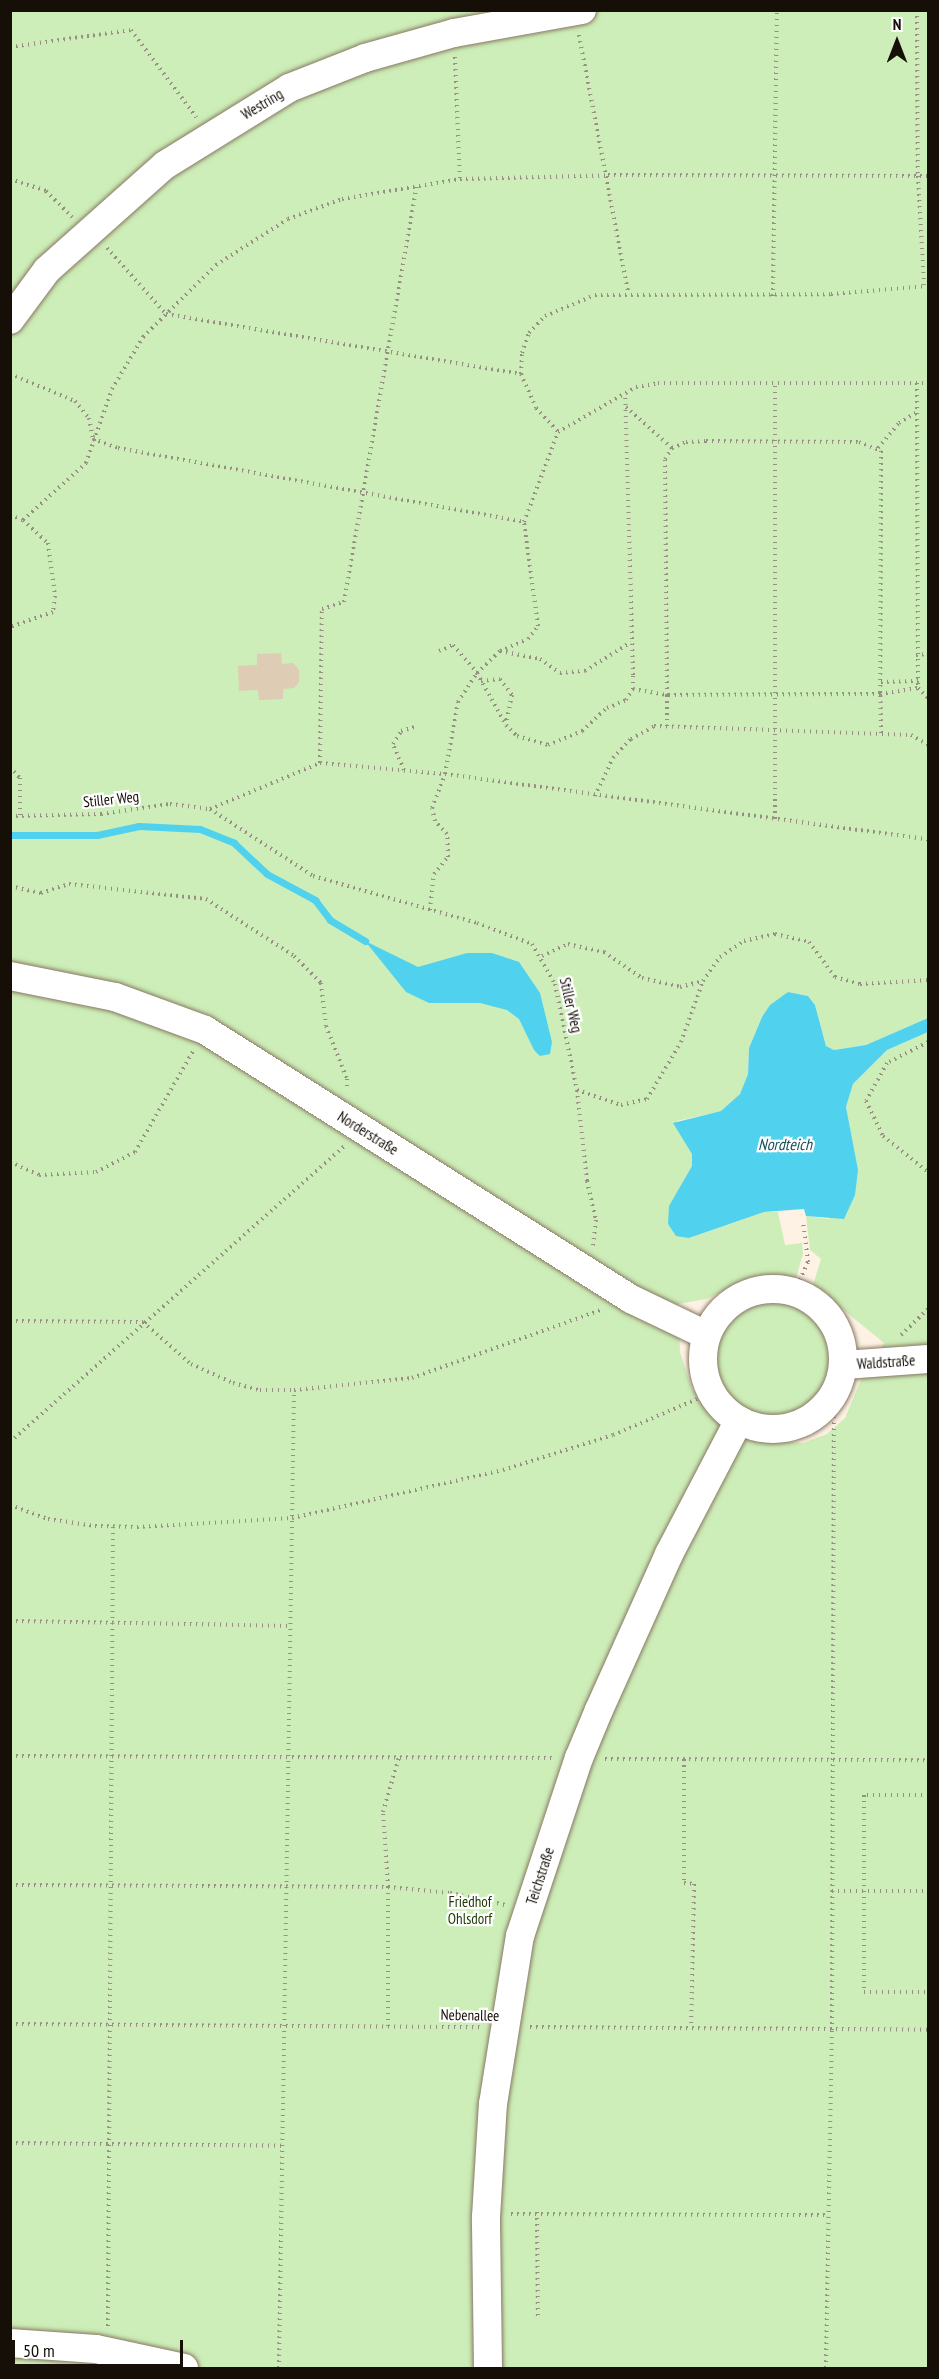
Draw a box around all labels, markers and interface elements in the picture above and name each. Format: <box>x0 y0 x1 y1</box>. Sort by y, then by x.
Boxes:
north arrow <box>867 12 927 72</box>
text: N <box>893 14 901 34</box>
street label: Westring <box>238 85 286 123</box>
street label: Stiller Weg <box>82 787 140 811</box>
street label: Stiller Weg <box>556 976 586 1034</box>
street label: Norderstraße <box>334 1107 402 1159</box>
water label: Nordteich <box>758 1134 812 1154</box>
street label: Waldstraße <box>856 1351 916 1373</box>
street label: Teichstraße <box>522 1845 558 1907</box>
park label: Friedhof Ohlsdorf <box>448 1892 492 1927</box>
street label: Nebenallee <box>440 2005 500 2025</box>
scale bar <box>15 2328 186 2366</box>
text: 50 m <box>23 2339 55 2362</box>

